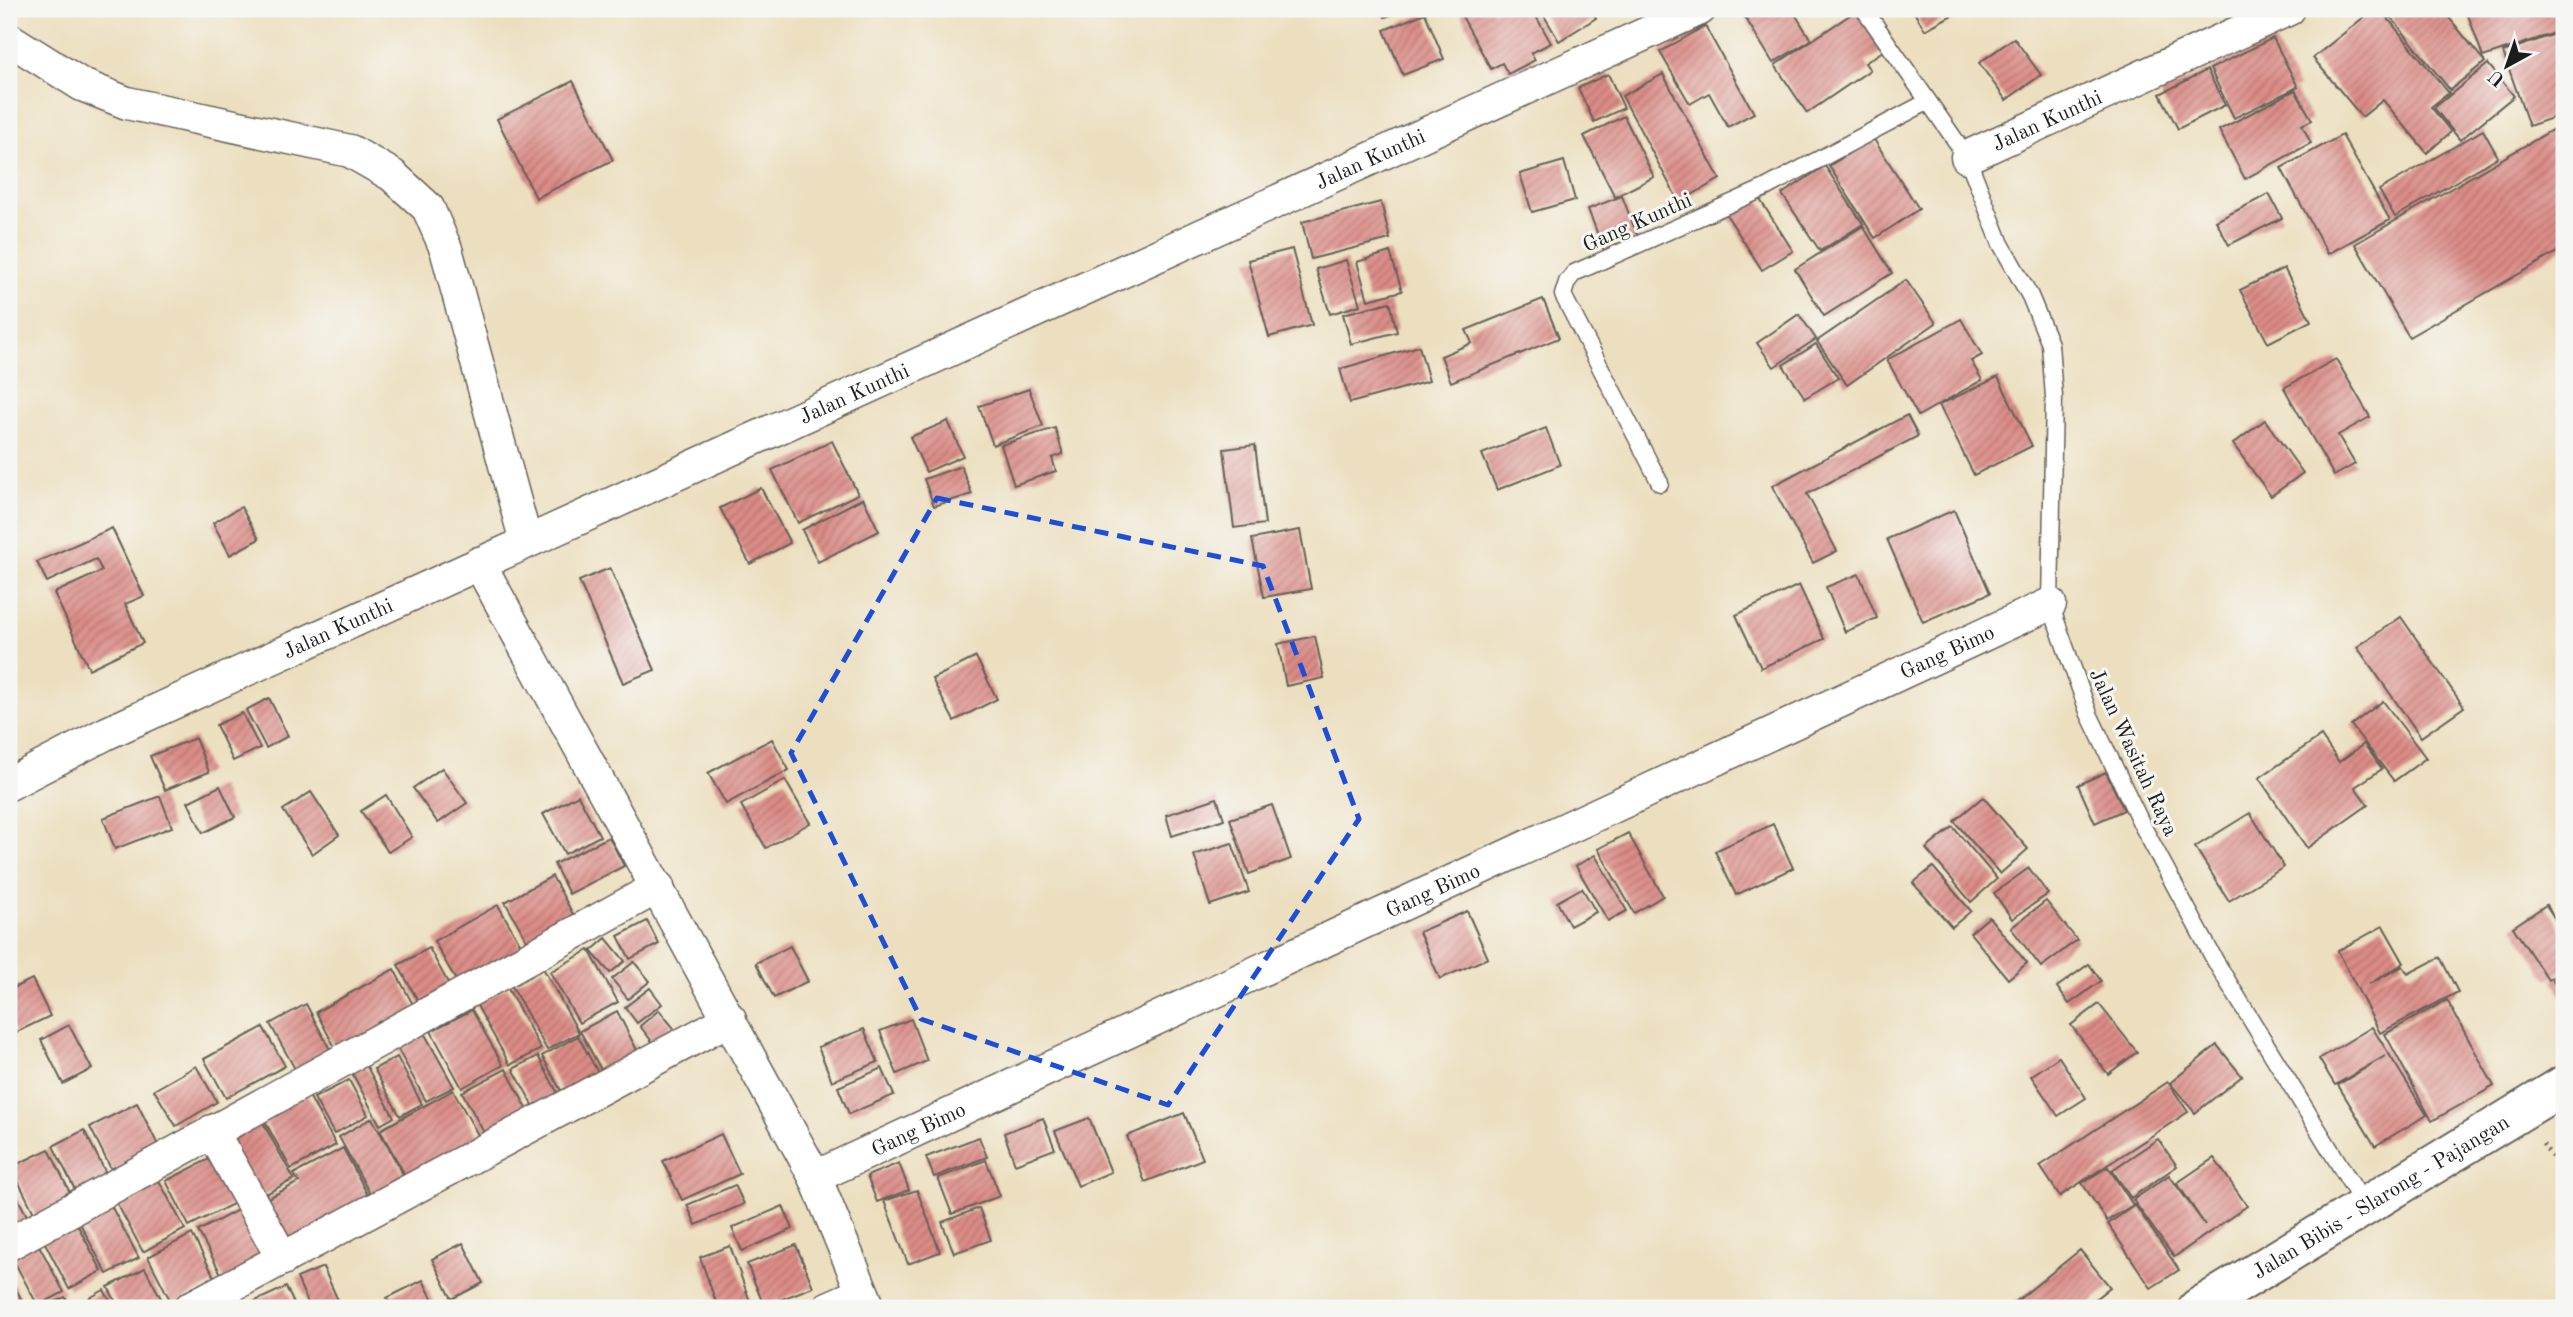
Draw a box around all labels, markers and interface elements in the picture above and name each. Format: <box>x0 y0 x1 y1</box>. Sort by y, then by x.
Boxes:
north arrow <box>2472 32 2542 102</box>
text: U <box>2486 65 2510 89</box>
street label: Jalan Kunthi <box>1990 87 2106 156</box>
street label: Jalan Kunthi <box>1313 126 1429 194</box>
street label: Gang Kunthi <box>1580 190 1695 257</box>
street label: Jalan Kunthi <box>797 361 913 429</box>
street label: Jalan Kunthi <box>280 596 396 663</box>
street label: Gang Bimo <box>1897 622 1998 684</box>
street label: Jalan Wasitah Raya <box>2085 666 2181 839</box>
street label: Gang Bimo <box>1383 861 1484 923</box>
street label: Gang Bimo <box>869 1100 969 1161</box>
street label: Jalan Bibis - Slarong - Pajangan <box>2250 1112 2513 1284</box>

